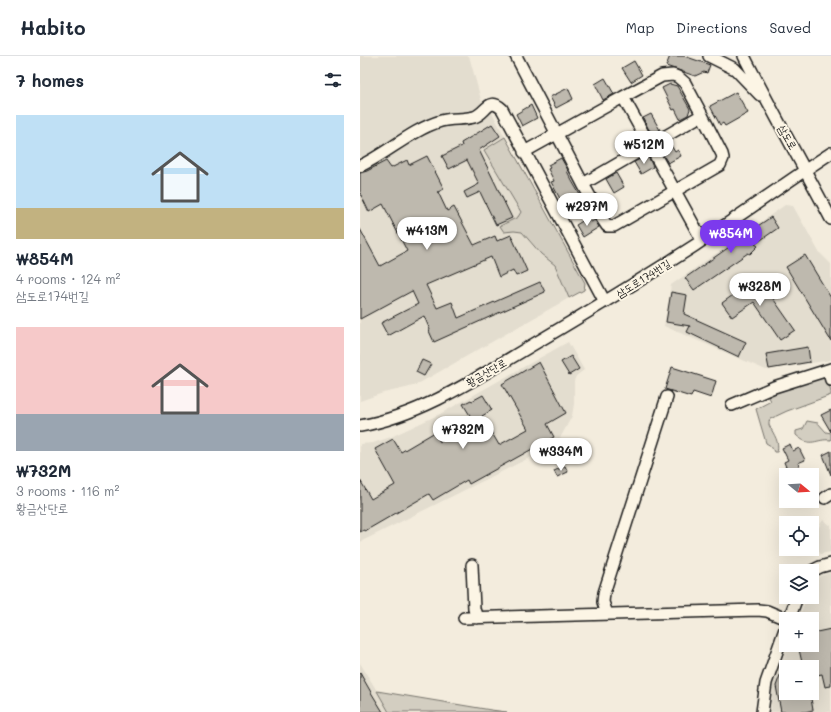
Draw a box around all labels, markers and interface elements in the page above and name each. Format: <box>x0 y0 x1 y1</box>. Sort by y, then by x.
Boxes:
text: Habito <box>20 15 85 40</box>
text: Map <box>626 18 654 37</box>
text: Directions <box>676 18 747 37</box>
text: Saved <box>769 18 811 37</box>
text: 7 homes <box>16 69 84 91</box>
icon: filters <box>322 69 344 91</box>
street label: 삼도로 <box>775 122 801 152</box>
pin: ₩512M <box>616 131 672 165</box>
text: ₩512M <box>624 135 664 152</box>
icon: home <box>144 141 216 213</box>
pin: ₩297M <box>559 193 615 227</box>
text: ₩297M <box>566 197 608 214</box>
pin: ₩413M <box>399 217 455 251</box>
pin: ₩854M <box>703 220 759 254</box>
text: ₩413M <box>406 221 448 238</box>
text: ₩854M <box>709 224 753 241</box>
text: ₩854M <box>16 247 74 269</box>
street label: 삼도로174번길 <box>613 255 673 301</box>
text: 4 rooms · 124 m² <box>16 270 121 287</box>
pin: ₩328M <box>732 273 788 307</box>
text: ₩328M <box>738 277 782 294</box>
text: 삼도로174번길 <box>16 287 89 304</box>
icon: home <box>144 353 216 425</box>
street label: 황금산단로 <box>463 354 509 390</box>
pin: ₩732M <box>435 416 491 450</box>
text: ₩732M <box>442 420 484 437</box>
pin: ₩334M <box>533 438 589 472</box>
text: ₩334M <box>539 442 583 459</box>
text: ₩732M <box>16 459 72 481</box>
north arrow <box>779 468 819 508</box>
map controls <box>779 468 819 700</box>
text: 3 rooms · 116 m² <box>16 482 119 499</box>
text: 황금산단로 <box>16 499 68 516</box>
button: locate <box>779 516 819 556</box>
button: layers <box>779 564 819 604</box>
button: + <box>779 612 819 652</box>
button: − <box>779 660 819 700</box>

